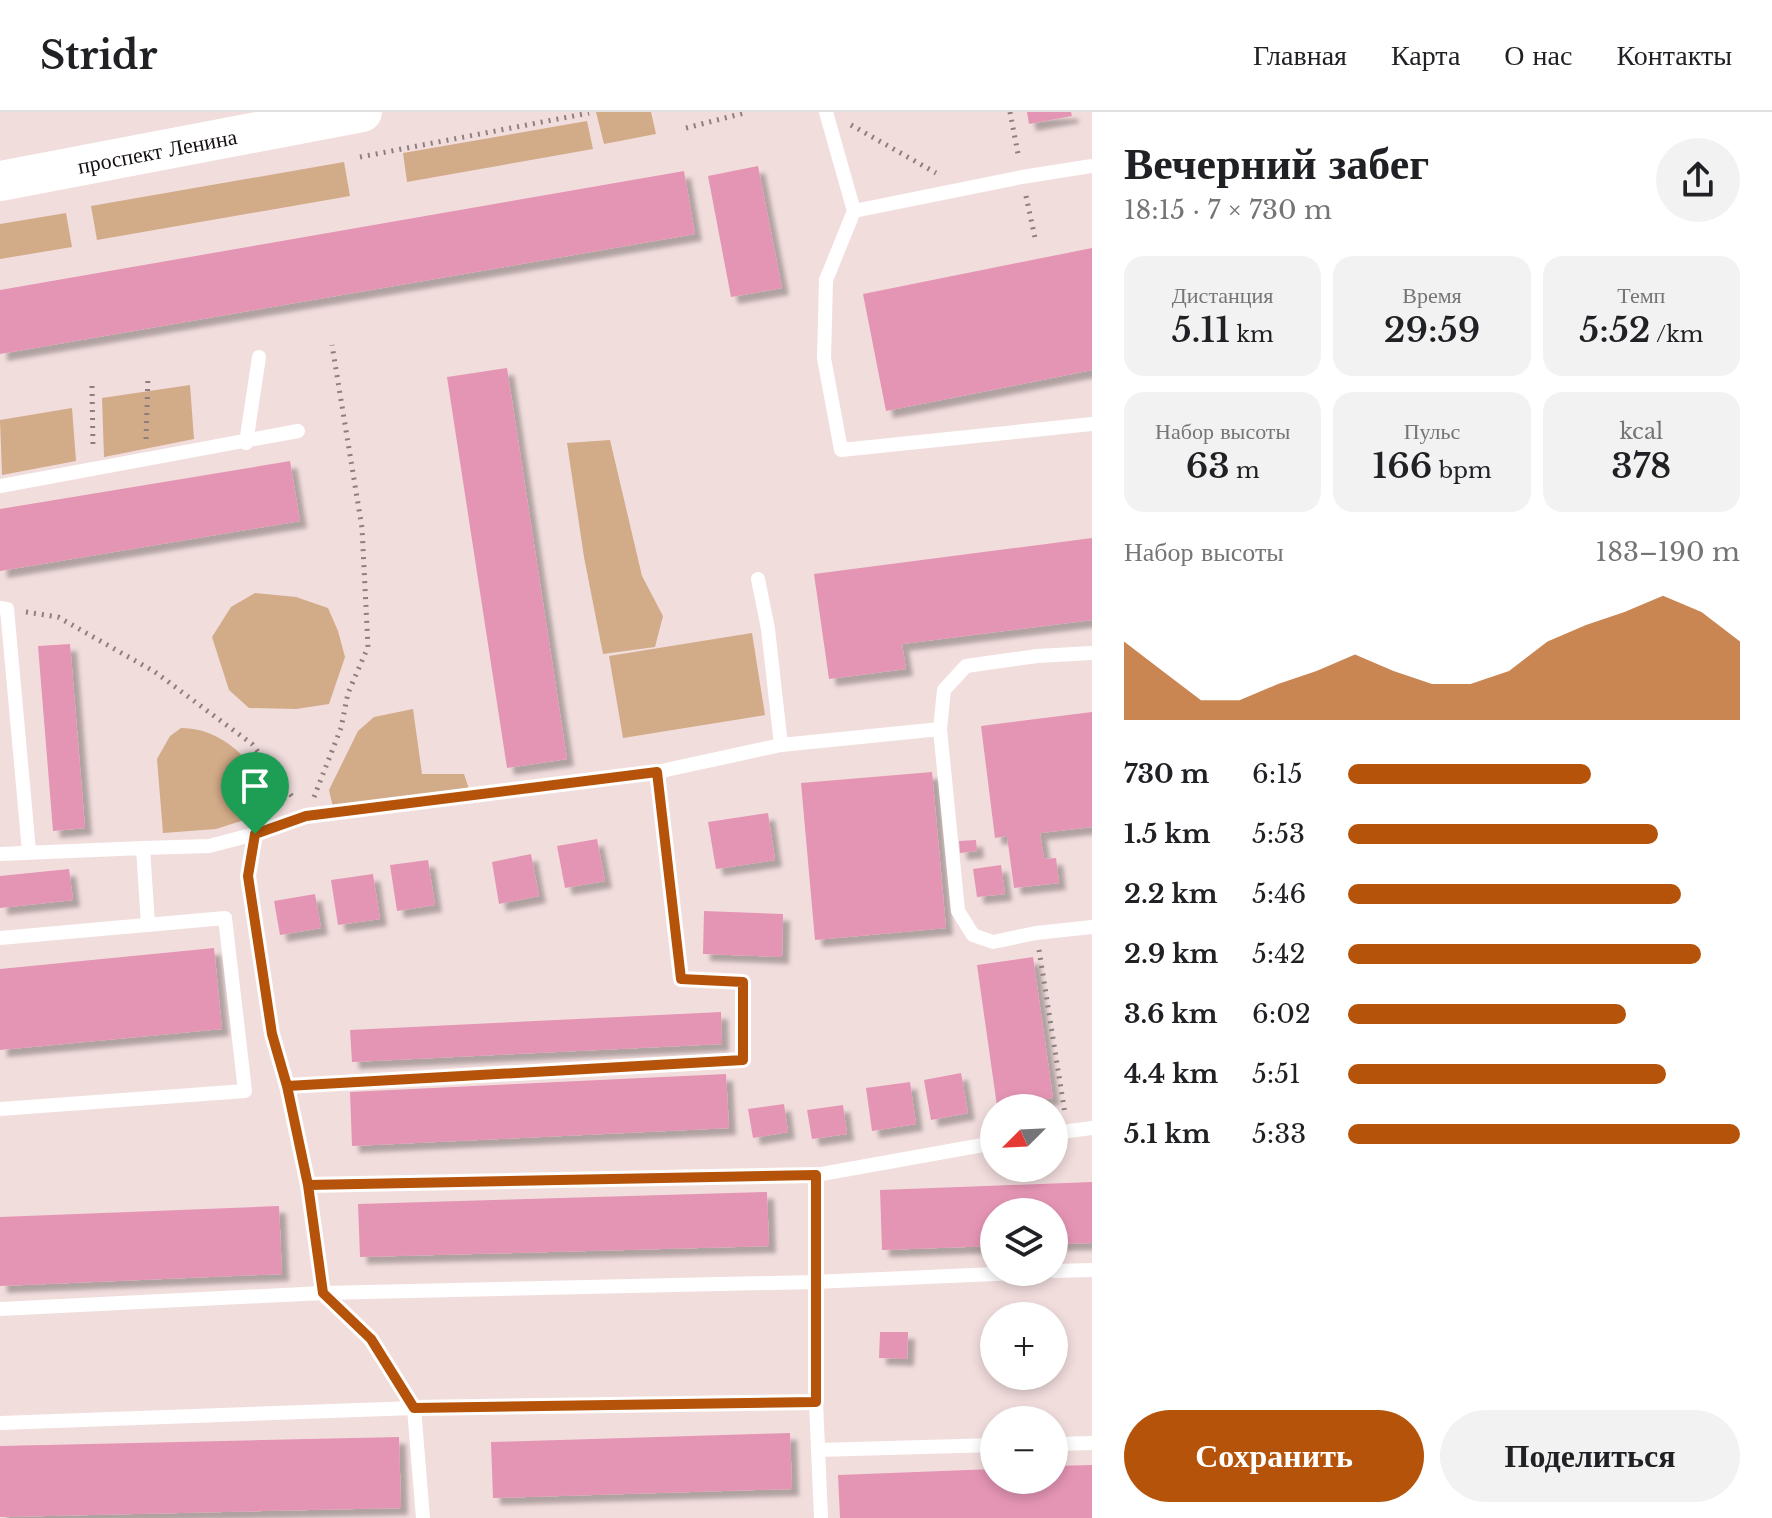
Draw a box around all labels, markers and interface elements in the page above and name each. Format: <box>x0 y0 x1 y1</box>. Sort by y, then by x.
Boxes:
text: Stridr <box>40 32 157 79</box>
text: Главная <box>1253 38 1347 73</box>
text: Карта <box>1391 38 1460 73</box>
text: О нас <box>1504 38 1572 73</box>
text: Контакты <box>1616 38 1732 73</box>
street label: проспект Ленина <box>75 123 239 180</box>
text: Вечерний забег <box>1124 136 1429 191</box>
button: share <box>1656 138 1740 222</box>
text: 18:15 · 7 × 730 m <box>1124 194 1332 226</box>
text: Дистанция <box>1172 282 1273 309</box>
text: Время <box>1402 282 1462 309</box>
text: Темп <box>1617 282 1665 309</box>
text: 5.11 <box>1172 309 1230 351</box>
text: 29:59 <box>1384 309 1480 351</box>
text: 5:52 <box>1579 309 1651 351</box>
text: km <box>1230 321 1274 348</box>
text: /km <box>1651 321 1703 348</box>
text: Набор высоты <box>1155 418 1290 445</box>
text: Пульс <box>1404 418 1460 445</box>
text: kcal <box>1619 418 1663 445</box>
text: 63 <box>1186 445 1230 487</box>
text: 166 <box>1372 445 1432 487</box>
text: 378 <box>1611 445 1671 487</box>
text: m <box>1230 457 1260 484</box>
text: bpm <box>1432 457 1492 484</box>
text: Набор высоты <box>1124 536 1284 568</box>
text: 183–190 m <box>1596 536 1740 568</box>
pin <box>221 752 289 834</box>
text: 730 m <box>1124 758 1209 790</box>
text: 6:15 <box>1252 758 1303 790</box>
icon: arrive <box>233 764 277 808</box>
text: 1.5 km <box>1124 818 1211 850</box>
text: 5:53 <box>1252 818 1305 850</box>
text: 2.2 km <box>1124 878 1218 910</box>
text: 5:46 <box>1252 878 1306 910</box>
text: 2.9 km <box>1124 938 1218 970</box>
text: 5:42 <box>1252 938 1305 970</box>
text: 3.6 km <box>1124 998 1217 1030</box>
text: 6:02 <box>1252 998 1311 1030</box>
text: 4.4 km <box>1124 1058 1218 1090</box>
text: 5:51 <box>1252 1058 1301 1090</box>
north arrow <box>980 1094 1068 1182</box>
map controls <box>980 1094 1068 1494</box>
text: 5.1 km <box>1124 1118 1211 1150</box>
text: 5:33 <box>1252 1118 1306 1150</box>
button: layers <box>980 1198 1068 1286</box>
button: + <box>980 1302 1068 1390</box>
button: − <box>980 1406 1068 1494</box>
button: Сохранить <box>1124 1410 1424 1502</box>
button: Поделиться <box>1440 1410 1740 1502</box>

